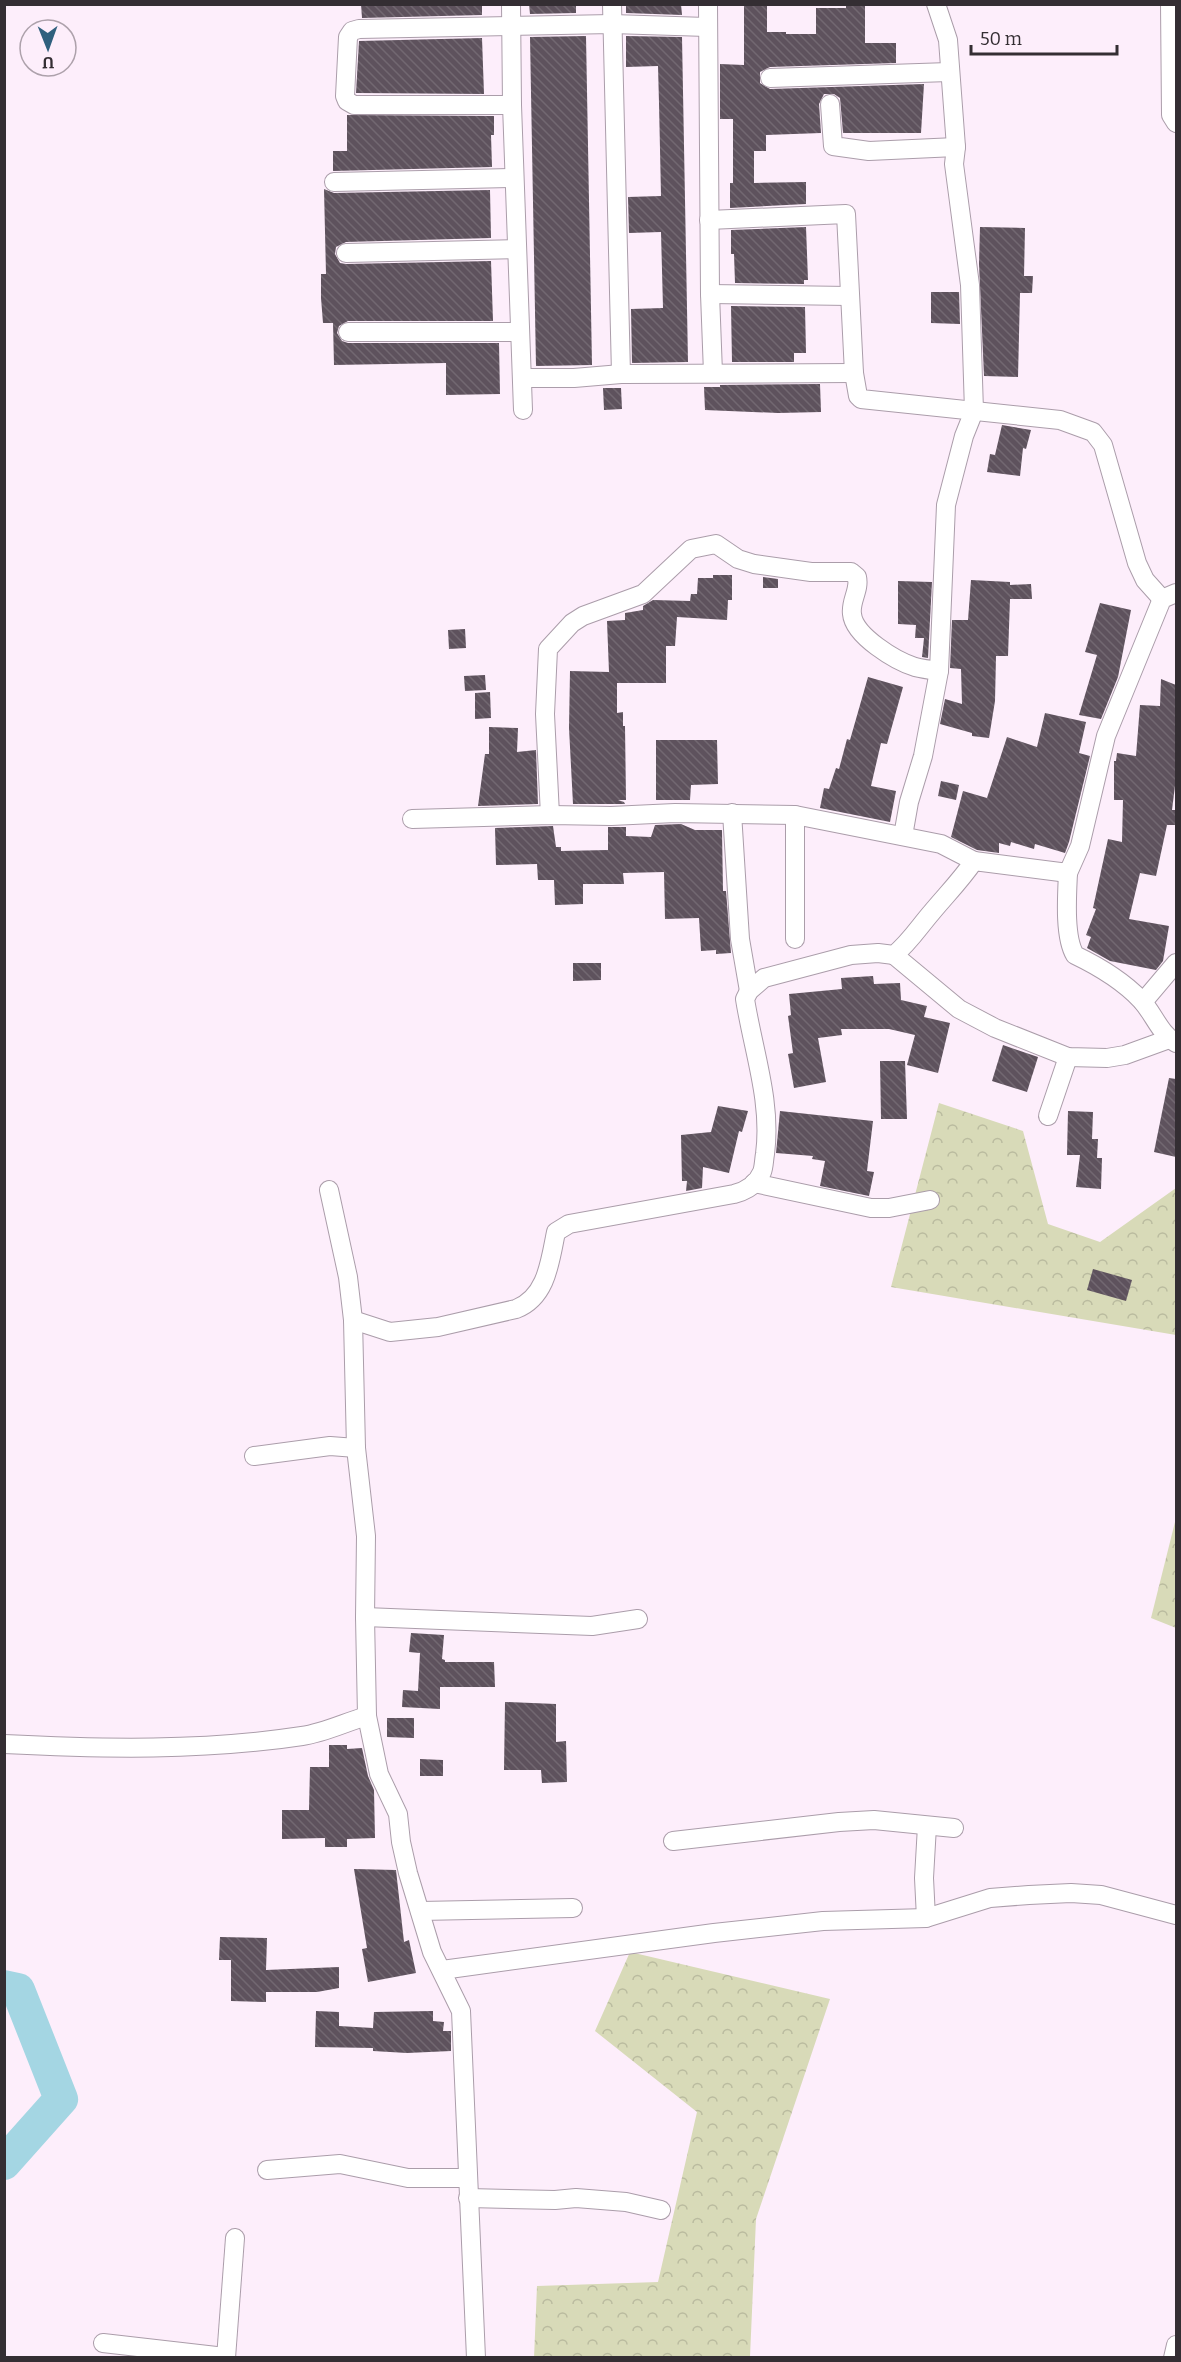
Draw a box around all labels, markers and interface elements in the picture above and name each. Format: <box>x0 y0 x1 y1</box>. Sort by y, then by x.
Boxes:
north arrow <box>18 18 78 78</box>
scale bar <box>971 18 1116 56</box>
text: 50 m <box>980 28 1022 50</box>
text: U <box>42 53 54 72</box>

